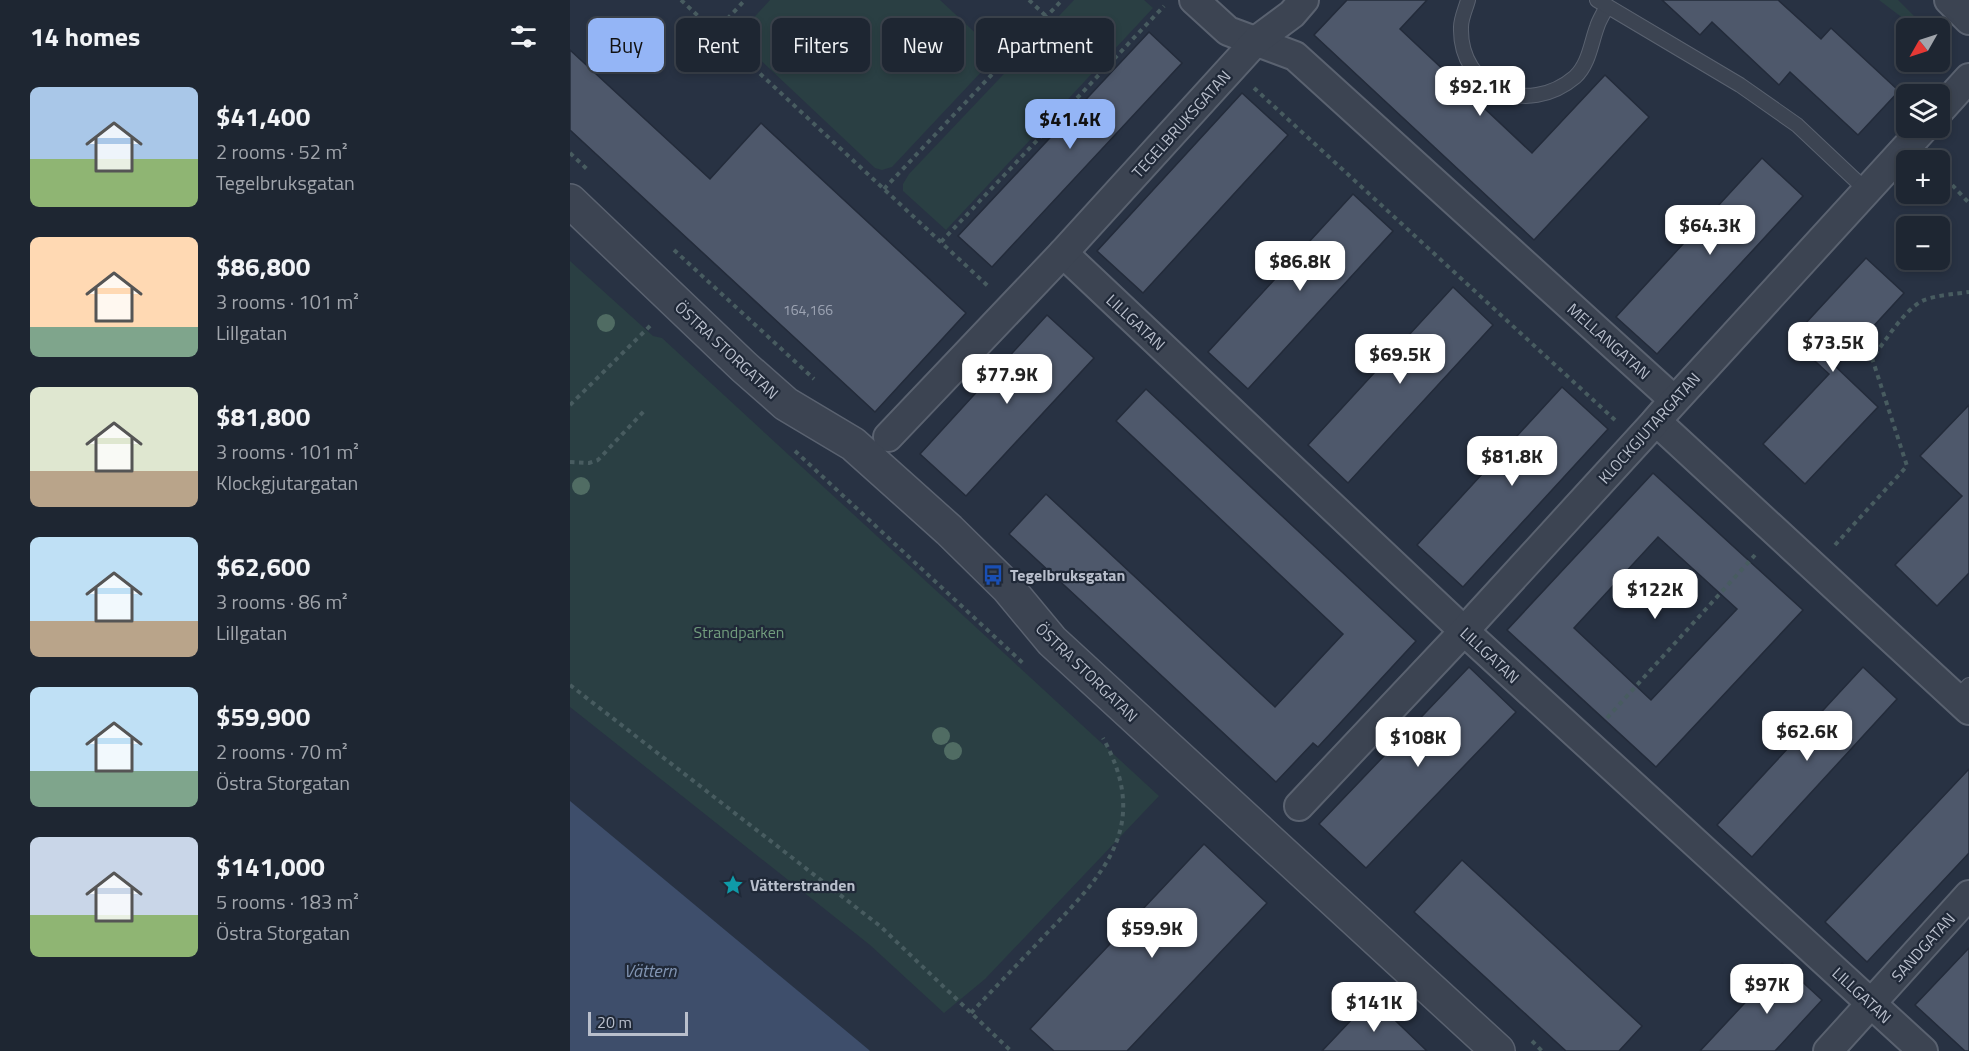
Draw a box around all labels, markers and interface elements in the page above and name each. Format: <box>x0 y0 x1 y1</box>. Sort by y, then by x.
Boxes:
text: 14 homes <box>30 17 140 56</box>
chip: Buy <box>588 18 664 72</box>
chip: Rent <box>676 18 760 72</box>
chip: Filters <box>772 18 870 72</box>
chip: New <box>882 18 964 72</box>
chip: Apartment <box>976 18 1114 72</box>
north arrow <box>1896 18 1950 72</box>
map controls <box>1896 18 1950 270</box>
icon: filters <box>507 20 540 53</box>
street label: TEGELBRUKSGATAN <box>1126 65 1236 183</box>
pin: $92.1K <box>1431 66 1529 117</box>
text: $92.1K <box>1449 70 1511 101</box>
button: layers <box>1896 84 1950 138</box>
text: $41,400 <box>216 97 310 136</box>
pin: $41.4K <box>1021 99 1119 150</box>
text: $41.4K <box>1039 103 1101 134</box>
icon: home <box>78 111 150 183</box>
text: 2 rooms · 52 m² <box>216 136 348 167</box>
button: + <box>1896 150 1950 204</box>
text: Tegelbruksgatan <box>216 167 355 198</box>
pin: $64.3K <box>1661 205 1759 256</box>
text: $64.3K <box>1679 209 1741 240</box>
button: − <box>1896 216 1950 270</box>
pin: $86.8K <box>1251 241 1349 292</box>
text: $86.8K <box>1269 245 1331 276</box>
text: $86,800 <box>216 247 310 286</box>
icon: home <box>78 261 150 333</box>
text: 3 rooms · 101 m² <box>216 286 359 317</box>
street label: LILLGATAN <box>1101 288 1171 356</box>
street label: ÖSTRA STORGATAN <box>670 295 784 405</box>
street label: MELLANGATAN <box>1562 297 1656 385</box>
house number: 164,166 <box>783 299 833 320</box>
text: Lillgatan <box>216 317 287 348</box>
pin: $73.5K <box>1784 322 1882 373</box>
text: $73.5K <box>1802 326 1864 357</box>
pin: $69.5K <box>1351 334 1449 385</box>
text: $69.5K <box>1369 338 1431 369</box>
pin: $77.9K <box>958 354 1056 405</box>
text: $77.9K <box>976 358 1038 389</box>
street label: KLOCKGJUTARGATAN <box>1592 367 1706 489</box>
text: $81,800 <box>216 397 310 436</box>
icon: home <box>78 411 150 483</box>
text: 3 rooms · 101 m² <box>216 436 359 467</box>
pin: $81.8K <box>1463 436 1561 487</box>
text: $81.8K <box>1481 440 1543 471</box>
text: Klockgjutargatan <box>216 467 358 498</box>
text: $62,600 <box>216 547 310 586</box>
icon: home <box>78 561 150 633</box>
bus stop icon: Tegelbruksgatan <box>981 563 1005 587</box>
place label: Tegelbruksgatan <box>1010 563 1125 587</box>
pin: $122K <box>1613 569 1697 620</box>
text: $122K <box>1627 573 1683 604</box>
text: 3 rooms · 86 m² <box>216 586 348 617</box>
text: Lillgatan <box>216 617 287 648</box>
street label: ÖSTRA STORGATAN <box>1030 617 1144 727</box>
park label: Strandparken <box>694 620 784 644</box>
street label: LILLGATAN <box>1455 621 1525 689</box>
text: $59,900 <box>216 697 310 736</box>
icon: home <box>78 711 150 783</box>
pin: $62.6K <box>1758 711 1856 762</box>
text: $62.6K <box>1776 715 1838 746</box>
pin: $108K <box>1376 717 1460 768</box>
text: $108K <box>1390 721 1446 752</box>
text: 2 rooms · 70 m² <box>216 736 348 767</box>
text: Östra Storgatan <box>216 767 350 798</box>
text: $141,000 <box>216 847 325 886</box>
icon: home <box>78 861 150 933</box>
place icon: Vätterstranden <box>721 873 745 897</box>
place label: Vätterstranden <box>750 873 855 897</box>
text: 5 rooms · 183 m² <box>216 886 359 917</box>
street label: SANDGATAN <box>1885 907 1961 987</box>
pin: $59.9K <box>1103 908 1201 959</box>
text: $59.9K <box>1121 912 1183 943</box>
text: Östra Storgatan <box>216 917 350 948</box>
water label: Vättern <box>624 957 677 984</box>
street label: LILLGATAN <box>1827 961 1897 1029</box>
pin: $97K <box>1731 964 1803 1015</box>
text: $97K <box>1744 968 1790 999</box>
pin: $141K <box>1332 982 1416 1033</box>
text: $141K <box>1346 986 1402 1017</box>
scale bar <box>588 1009 688 1036</box>
text: 20 m <box>597 1010 632 1034</box>

